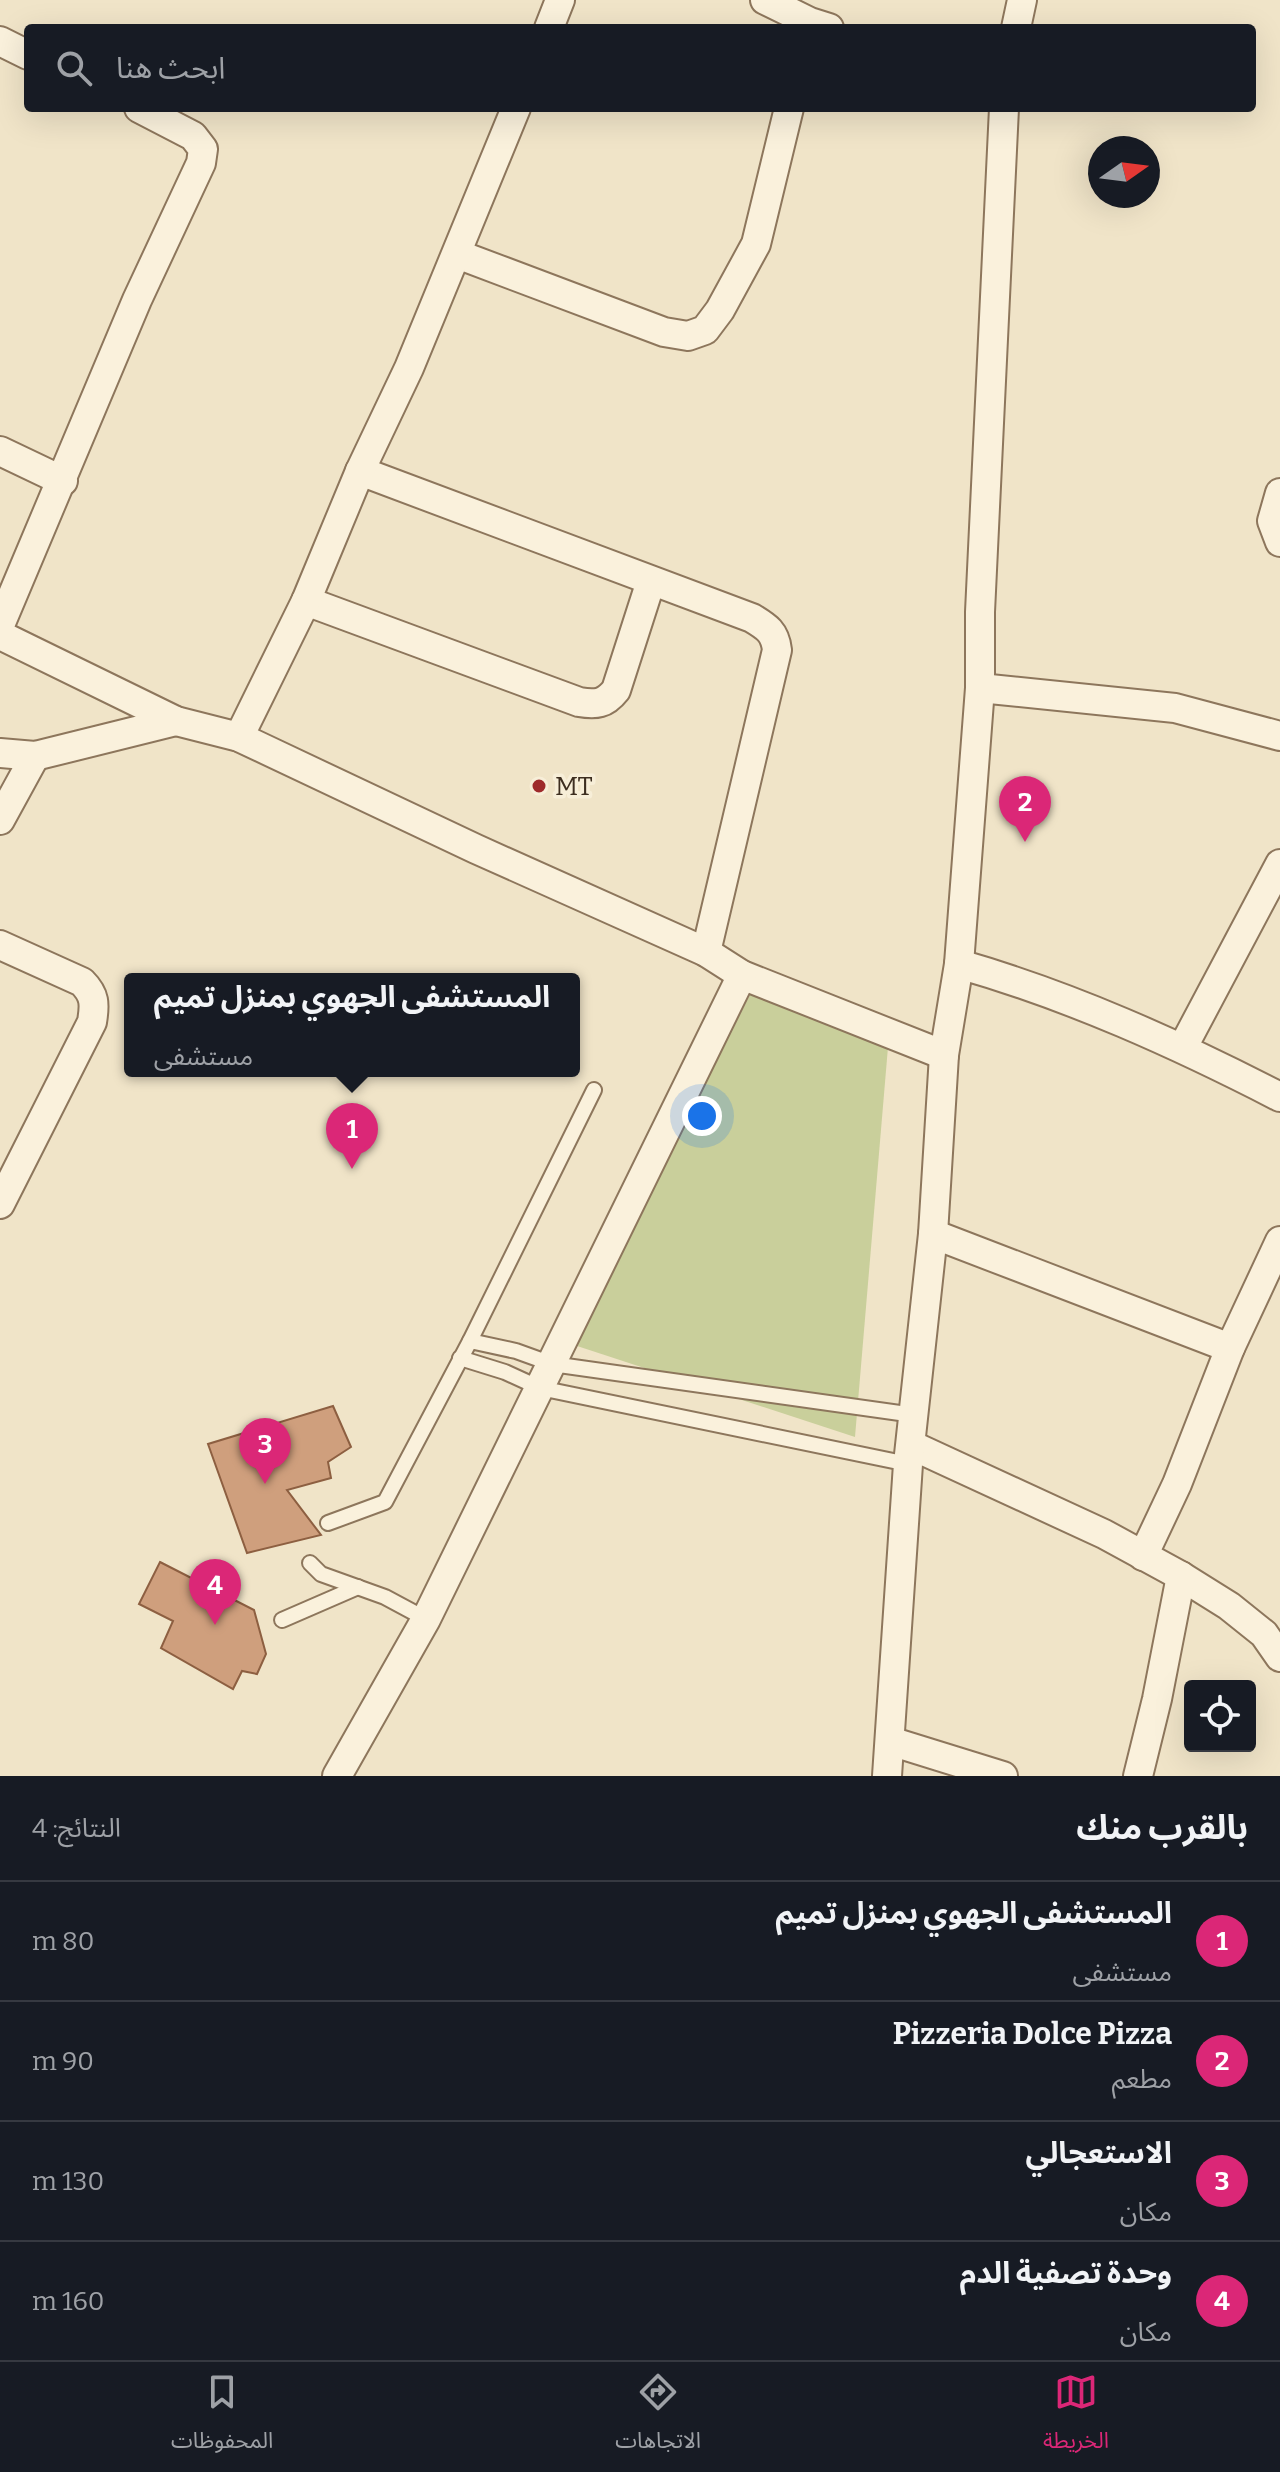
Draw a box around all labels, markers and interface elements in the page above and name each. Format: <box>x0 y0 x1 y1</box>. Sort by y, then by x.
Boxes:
search box <box>24 24 1256 112</box>
icon: search <box>52 46 96 90</box>
text: ابحث هنا <box>116 50 225 86</box>
north arrow <box>1088 136 1160 208</box>
place label: MT <box>555 771 593 802</box>
pin: 2 <box>999 776 1051 842</box>
marker: MT <box>530 777 548 795</box>
popup <box>124 973 580 1077</box>
text: المستشفى الجهوي بمنزل تميم <box>154 979 550 1015</box>
text: مستشفى <box>154 1041 253 1072</box>
your location <box>682 1096 722 1136</box>
pin: 1 <box>326 1103 378 1169</box>
pin: 3 <box>239 1418 291 1484</box>
pin: 4 <box>189 1559 241 1625</box>
map controls <box>1184 1680 1256 1752</box>
button: locate <box>1184 1680 1256 1752</box>
text: بالقرب منك <box>1076 1807 1248 1848</box>
text: النتائج: 4 <box>32 1813 121 1844</box>
text: المستشفى الجهوي بمنزل تميم <box>775 1895 1172 1931</box>
text: 80 m <box>32 1926 94 1957</box>
text: 1 <box>1216 1926 1228 1957</box>
text: مستشفى <box>1072 1957 1172 1988</box>
text: Pizzeria Dolce Pizza <box>893 2016 1172 2052</box>
text: 90 m <box>32 2046 94 2077</box>
text: 2 <box>1215 2046 1229 2077</box>
text: مطعم <box>1112 2064 1172 2095</box>
text: الاستعجالي <box>1025 2135 1172 2171</box>
text: 130 m <box>32 2166 104 2197</box>
text: 3 <box>1215 2166 1230 2197</box>
text: مكان <box>1120 2197 1172 2228</box>
text: وحدة تصفية الدم <box>960 2255 1172 2291</box>
text: 160 m <box>32 2286 105 2317</box>
text: 4 <box>1214 2286 1230 2317</box>
text: مكان <box>1120 2317 1172 2348</box>
tab: المحفوظات <box>171 2370 273 2464</box>
tab: الاتجاهات <box>615 2370 701 2464</box>
tab: الخريطة <box>1043 2370 1109 2464</box>

